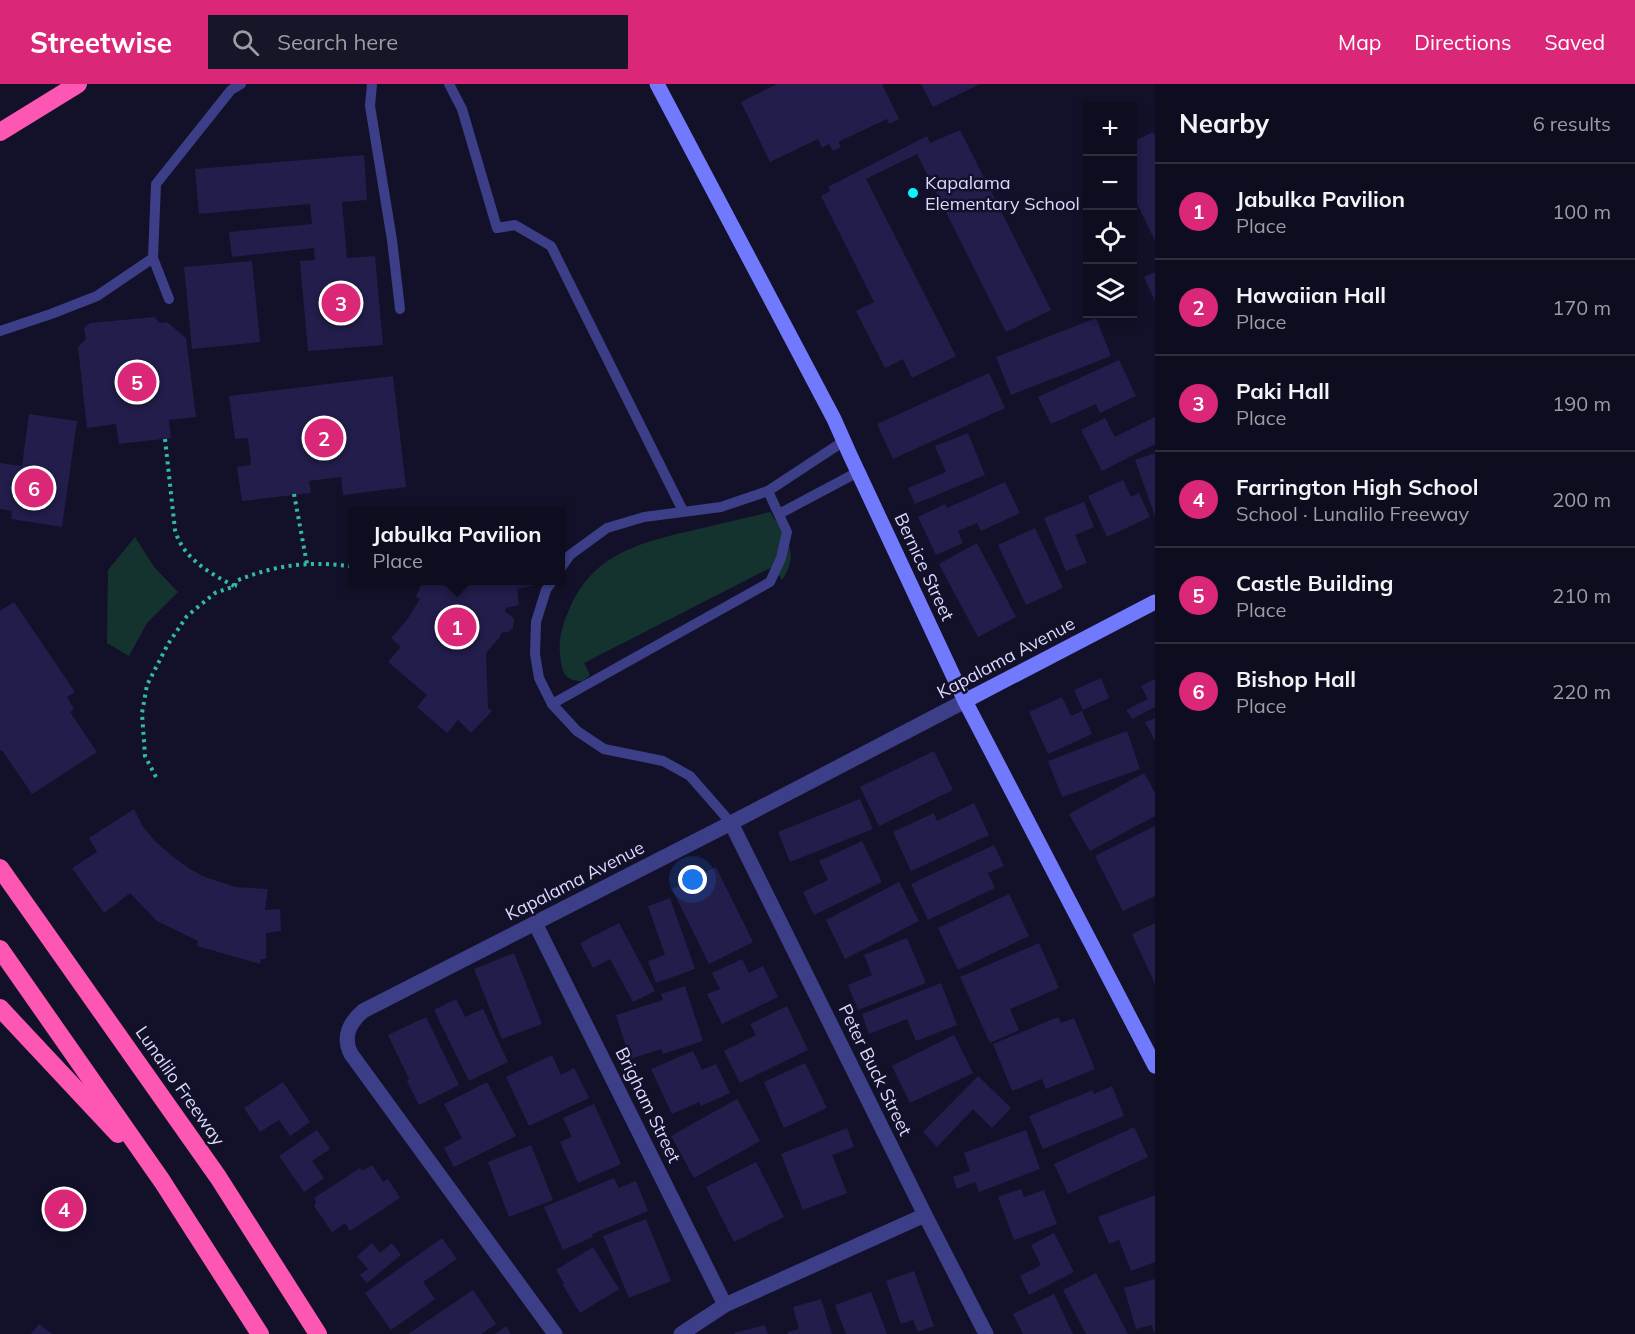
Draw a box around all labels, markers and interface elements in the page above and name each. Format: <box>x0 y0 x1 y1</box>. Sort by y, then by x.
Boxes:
search box <box>208 15 628 69</box>
text: Streetwise <box>30 25 172 60</box>
icon: search <box>229 26 262 59</box>
text: Search here <box>277 28 398 56</box>
text: Map <box>1338 29 1381 55</box>
text: Directions <box>1414 29 1511 55</box>
text: Saved <box>1544 29 1605 55</box>
map controls <box>1083 102 1137 318</box>
button: + <box>1083 102 1137 156</box>
text: Nearby <box>1179 107 1269 140</box>
text: 6 results <box>1533 111 1611 136</box>
button: − <box>1083 156 1137 210</box>
place label: Kapalama Elementary School <box>925 171 1080 215</box>
text: Jabulka Pavilion <box>1236 185 1405 213</box>
marker: Kapalama Elementary School <box>906 186 920 200</box>
text: 1 <box>1193 199 1205 224</box>
text: 100 m <box>1552 199 1611 224</box>
button: locate <box>1083 210 1137 264</box>
text: Place <box>1236 213 1286 238</box>
button: layers <box>1083 264 1137 318</box>
pin: 3 <box>322 280 360 326</box>
text: Hawaiian Hall <box>1236 281 1386 309</box>
text: 2 <box>1193 295 1205 320</box>
text: 170 m <box>1552 295 1611 320</box>
text: Place <box>1236 309 1286 334</box>
pin: 5 <box>118 360 156 404</box>
text: Paki Hall <box>1236 377 1330 405</box>
text: 3 <box>1193 391 1205 416</box>
text: 190 m <box>1552 391 1611 416</box>
text: Place <box>1236 405 1286 430</box>
pin: 2 <box>304 416 344 460</box>
pin: 6 <box>15 466 54 510</box>
text: Farrington High School <box>1236 473 1478 501</box>
text: 4 <box>1193 487 1205 512</box>
text: 200 m <box>1552 487 1611 512</box>
text: School · Lunalilo Freeway <box>1236 501 1469 526</box>
popup <box>349 507 565 585</box>
street label: Bernice Street <box>889 509 959 624</box>
text: Jabulka Pavilion <box>373 520 541 548</box>
text: Place <box>373 548 423 573</box>
text: Castle Building <box>1236 569 1394 597</box>
text: 5 <box>1193 583 1205 608</box>
text: 210 m <box>1552 583 1611 608</box>
text: Place <box>1236 597 1286 622</box>
pin: 1 <box>438 604 476 650</box>
street label: Kapalama Avenue <box>933 612 1079 704</box>
text: Bishop Hall <box>1236 665 1356 693</box>
text: 6 <box>1193 679 1205 704</box>
text: 220 m <box>1552 679 1611 704</box>
text: Place <box>1236 693 1286 718</box>
street label: Kapalama Avenue <box>501 836 648 926</box>
your location <box>678 865 707 894</box>
street label: Peter Buck Street <box>834 1000 917 1139</box>
street label: Lunalilo Freeway <box>131 1021 230 1150</box>
street label: Brigham Street <box>611 1043 686 1166</box>
pin: 4 <box>44 1186 84 1232</box>

